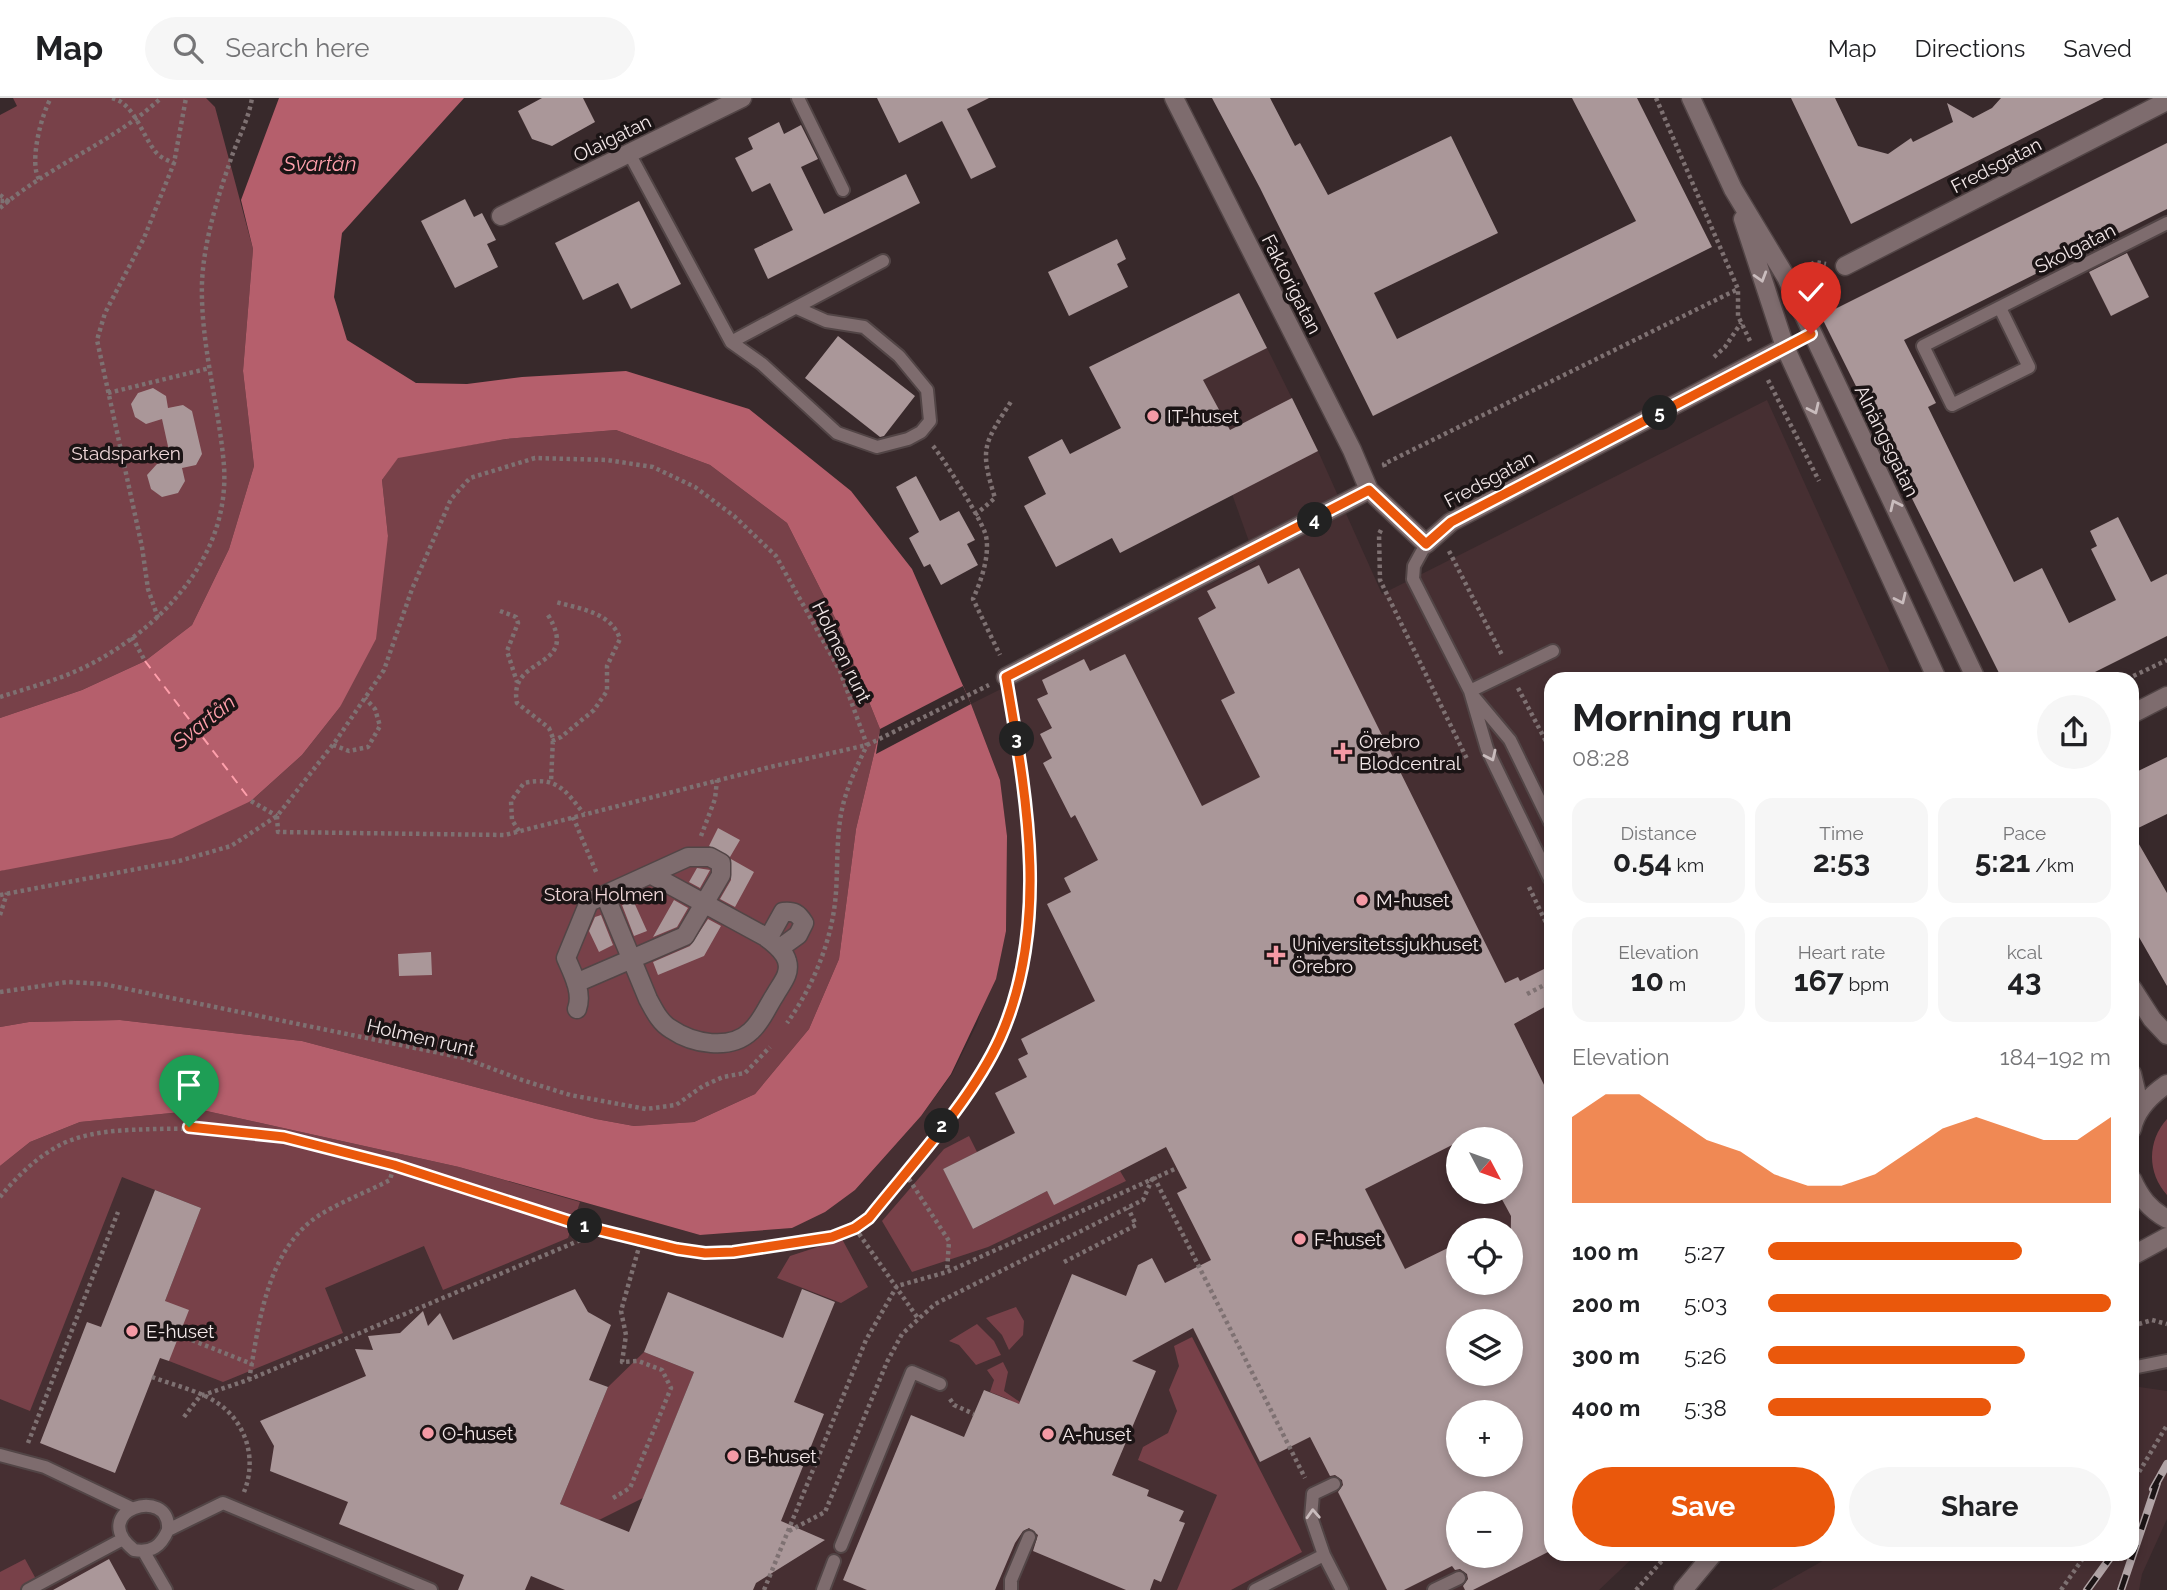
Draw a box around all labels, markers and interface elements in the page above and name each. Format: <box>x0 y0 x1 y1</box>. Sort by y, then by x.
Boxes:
search box <box>145 17 635 80</box>
text: Map <box>35 29 103 68</box>
icon: search <box>169 29 207 67</box>
text: Search here <box>225 33 370 63</box>
text: Map <box>1828 34 1877 63</box>
text: Directions <box>1915 34 2025 63</box>
text: Saved <box>2063 34 2132 63</box>
street label: Olaigatan <box>570 110 654 166</box>
street label: Fredsgatan <box>1947 133 2045 197</box>
water label: Svartån <box>283 151 356 176</box>
street label: Skolgatan <box>2031 218 2119 278</box>
street label: Faktorigatan <box>1258 231 1326 337</box>
pin <box>1781 262 1841 334</box>
one-way arrow <box>1753 270 1767 283</box>
icon: check <box>1792 273 1830 311</box>
street label: Alnängsgatan <box>1851 382 1923 500</box>
pin: 5 <box>1642 396 1678 430</box>
text: 5 <box>1654 401 1665 423</box>
one-way arrow <box>1806 402 1820 414</box>
place label: IT-huset <box>1167 405 1240 427</box>
marker: IT-huset <box>1145 408 1161 424</box>
park label: Stadsparken <box>71 442 181 464</box>
street label: Fredsgatan <box>1440 446 1538 512</box>
one-way arrow <box>1889 500 1903 512</box>
pin: 4 <box>1298 502 1332 538</box>
text: 4 <box>1309 508 1320 530</box>
one-way arrow <box>1893 592 1907 604</box>
street label: Holmen runt <box>808 598 876 707</box>
water label: Svartån <box>167 689 240 754</box>
text: Morning run <box>1572 695 1792 740</box>
button: share <box>2037 695 2111 769</box>
pin: 3 <box>1000 722 1034 756</box>
text: 3 <box>1011 727 1022 749</box>
place label: Örebro Blodcentral <box>1359 730 1462 774</box>
marker: Örebro Blodcentral <box>1333 742 1353 762</box>
text: 08:28 <box>1572 744 1630 771</box>
one-way arrow <box>1483 749 1497 761</box>
text: Distance <box>1620 822 1697 844</box>
text: Time <box>1819 822 1864 844</box>
text: Pace <box>2003 822 2046 844</box>
text: 0.54 <box>1613 844 1672 879</box>
text: 2:53 <box>1813 844 1870 879</box>
text: 5:21 <box>1975 844 2030 879</box>
text: km <box>1672 854 1704 876</box>
text: /km <box>2030 854 2074 876</box>
park label: Stora Holmen <box>544 883 664 905</box>
place label: M-huset <box>1376 889 1450 911</box>
marker: M-huset <box>1354 892 1370 908</box>
place label: Universitetssjukhuset Örebro <box>1292 933 1480 977</box>
text: Elevation <box>1618 941 1699 963</box>
text: Heart rate <box>1798 941 1885 963</box>
text: kcal <box>2007 941 2042 963</box>
marker: Universitetssjukhuset Örebro <box>1266 945 1286 965</box>
text: 10 <box>1631 963 1664 998</box>
text: 167 <box>1794 963 1844 998</box>
text: 43 <box>2008 963 2041 998</box>
text: m <box>1664 973 1686 995</box>
text: bpm <box>1844 973 1889 995</box>
street label: Holmen runt <box>365 1014 478 1060</box>
text: Elevation <box>1572 1043 1670 1070</box>
text: 184–192 m <box>2000 1043 2111 1070</box>
pin <box>159 1055 219 1127</box>
icon: arrive <box>170 1066 208 1104</box>
pin: 2 <box>925 1108 960 1144</box>
text: 2 <box>936 1114 947 1136</box>
north arrow <box>1446 1127 1522 1204</box>
map controls <box>1446 1127 1523 1568</box>
pin: 1 <box>568 1208 602 1244</box>
text: 1 <box>580 1214 589 1236</box>
button: locate <box>1446 1218 1523 1295</box>
place label: F-huset <box>1314 1228 1382 1250</box>
marker: F-huset <box>1292 1231 1308 1247</box>
text: 100 m <box>1572 1238 1639 1265</box>
text: 5:27 <box>1684 1238 1725 1265</box>
text: 200 m <box>1572 1290 1640 1317</box>
text: 5:03 <box>1684 1290 1727 1317</box>
button: layers <box>1446 1309 1523 1386</box>
place label: E-huset <box>146 1320 215 1342</box>
marker: E-huset <box>124 1323 140 1339</box>
text: 300 m <box>1572 1342 1640 1369</box>
text: 5:26 <box>1684 1342 1727 1369</box>
text: 400 m <box>1572 1394 1640 1421</box>
text: 5:38 <box>1684 1394 1727 1421</box>
button: + <box>1446 1400 1523 1477</box>
place label: O-huset <box>442 1422 514 1444</box>
place label: A-huset <box>1062 1423 1132 1445</box>
marker: O-huset <box>420 1425 436 1441</box>
marker: A-huset <box>1040 1426 1056 1442</box>
place label: B-huset <box>747 1445 817 1467</box>
marker: B-huset <box>725 1448 741 1464</box>
button: Save <box>1572 1467 1835 1547</box>
button: Share <box>1849 1467 2111 1547</box>
button: − <box>1446 1491 1523 1568</box>
one-way arrow <box>1306 1508 1321 1519</box>

